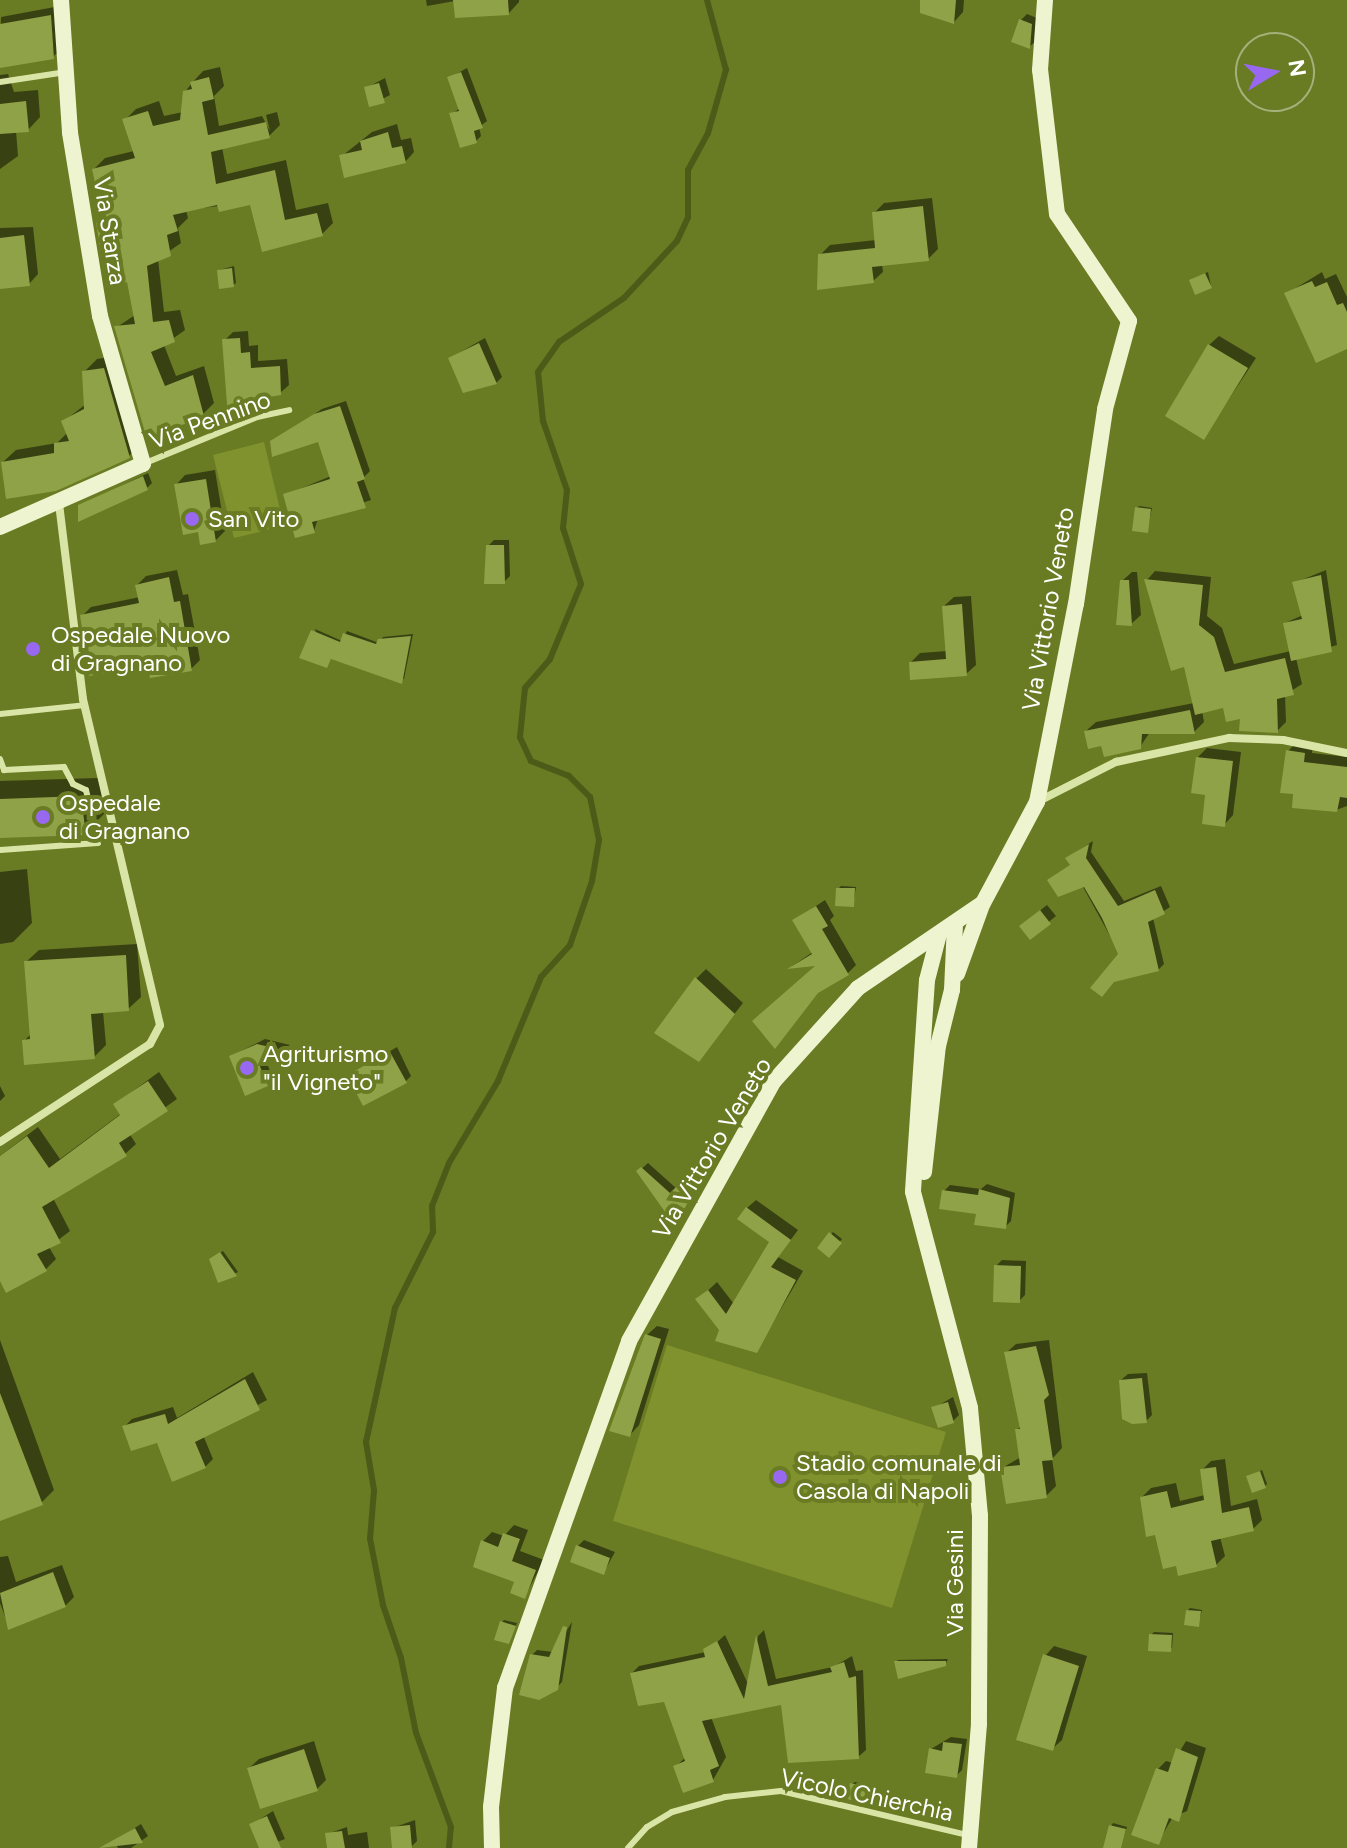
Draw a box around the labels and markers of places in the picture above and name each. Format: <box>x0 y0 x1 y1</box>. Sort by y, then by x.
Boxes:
place label: San Vito <box>208 505 299 533</box>
marker: San Vito <box>183 510 201 528</box>
place label: Ospedale Nuovo di Gragnano <box>51 621 230 677</box>
marker: Ospedale Nuovo di Gragnano <box>22 638 44 660</box>
place label: Ospedale di Gragnano <box>59 789 190 845</box>
marker: Ospedale di Gragnano <box>34 808 52 826</box>
place label: Agriturismo "il Vigneto" <box>263 1040 389 1096</box>
marker: Agriturismo "il Vigneto" <box>238 1059 256 1077</box>
place label: Stadio comunale di Casola di Napoli <box>796 1449 1002 1505</box>
marker: Stadio comunale di Casola di Napoli <box>771 1468 789 1486</box>

